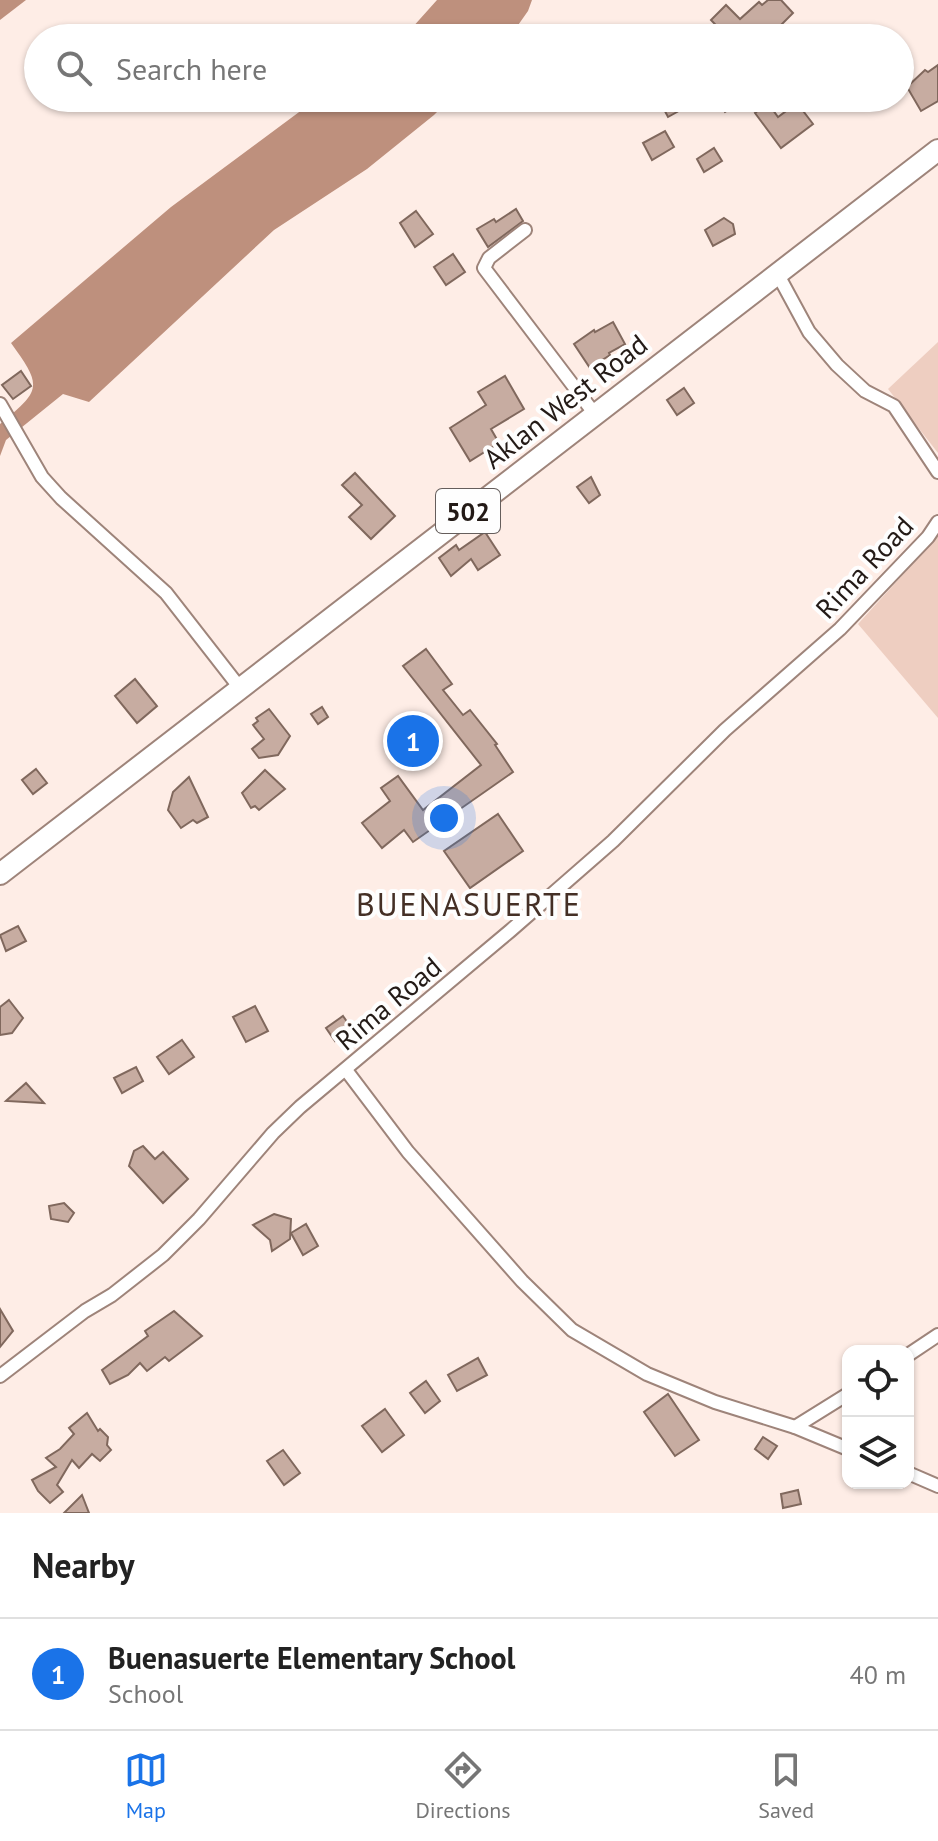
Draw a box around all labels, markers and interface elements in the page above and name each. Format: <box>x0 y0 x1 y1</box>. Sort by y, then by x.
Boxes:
search box <box>24 24 914 112</box>
icon: search <box>52 46 96 90</box>
text: Search here <box>116 49 267 88</box>
street label: Aklan West Road <box>475 325 655 477</box>
road number: 502 <box>436 489 500 533</box>
street label: Rima Road <box>807 508 921 626</box>
pin: 1 <box>387 711 439 771</box>
your location <box>424 798 464 838</box>
district label: BUENASUERTE <box>356 883 582 925</box>
street label: Rima Road <box>327 948 449 1058</box>
map controls <box>842 1345 914 1489</box>
button: locate <box>842 1345 914 1417</box>
button: layers <box>842 1417 914 1489</box>
text: Nearby <box>32 1543 134 1587</box>
text: Buenasuerte Elementary School <box>108 1638 515 1677</box>
text: 1 <box>51 1658 65 1691</box>
text: 40 m <box>850 1658 906 1691</box>
text: School <box>108 1677 183 1710</box>
tab: Map <box>124 1748 168 1824</box>
tab: Directions <box>415 1748 511 1824</box>
tab: Saved <box>758 1748 814 1824</box>

